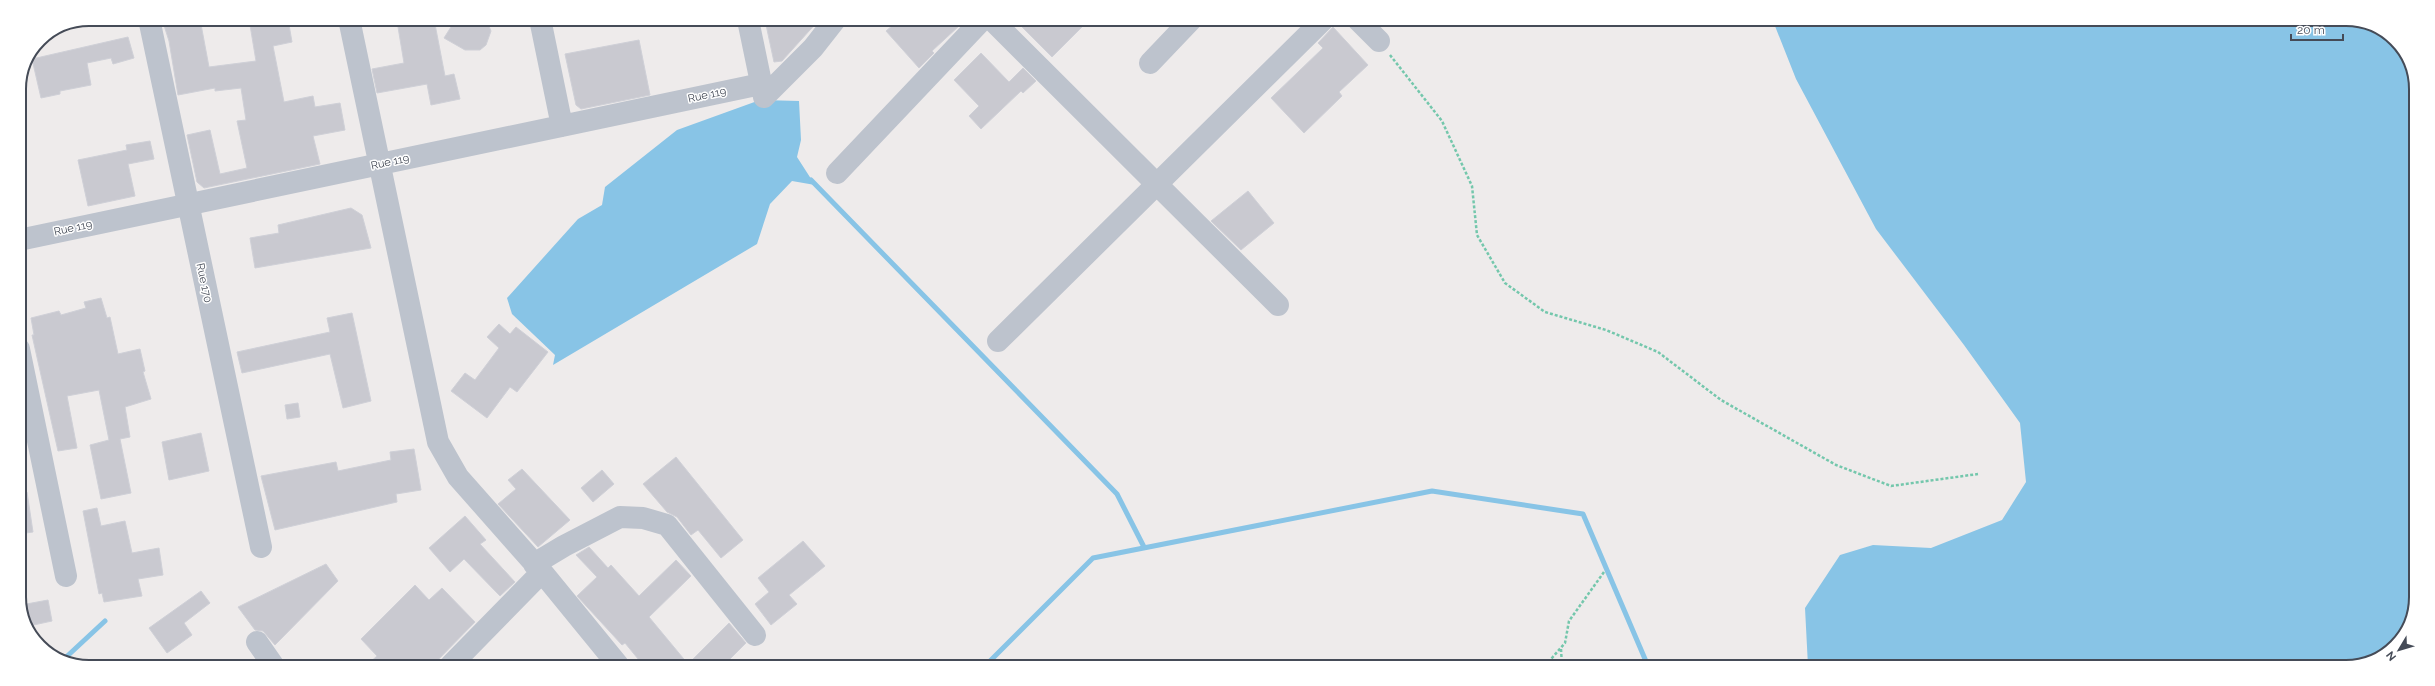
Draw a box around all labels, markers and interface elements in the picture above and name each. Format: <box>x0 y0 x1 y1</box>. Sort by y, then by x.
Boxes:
scale bar <box>2291 16 2343 42</box>
text: 20 m <box>2297 23 2325 37</box>
street label: Rue 119 <box>687 85 727 105</box>
street label: Rue 119 <box>370 152 410 172</box>
street label: Rue 119 <box>53 218 93 238</box>
street label: Rue 170 <box>193 262 215 304</box>
north arrow <box>2379 630 2419 670</box>
text: N <box>2384 649 2399 663</box>

